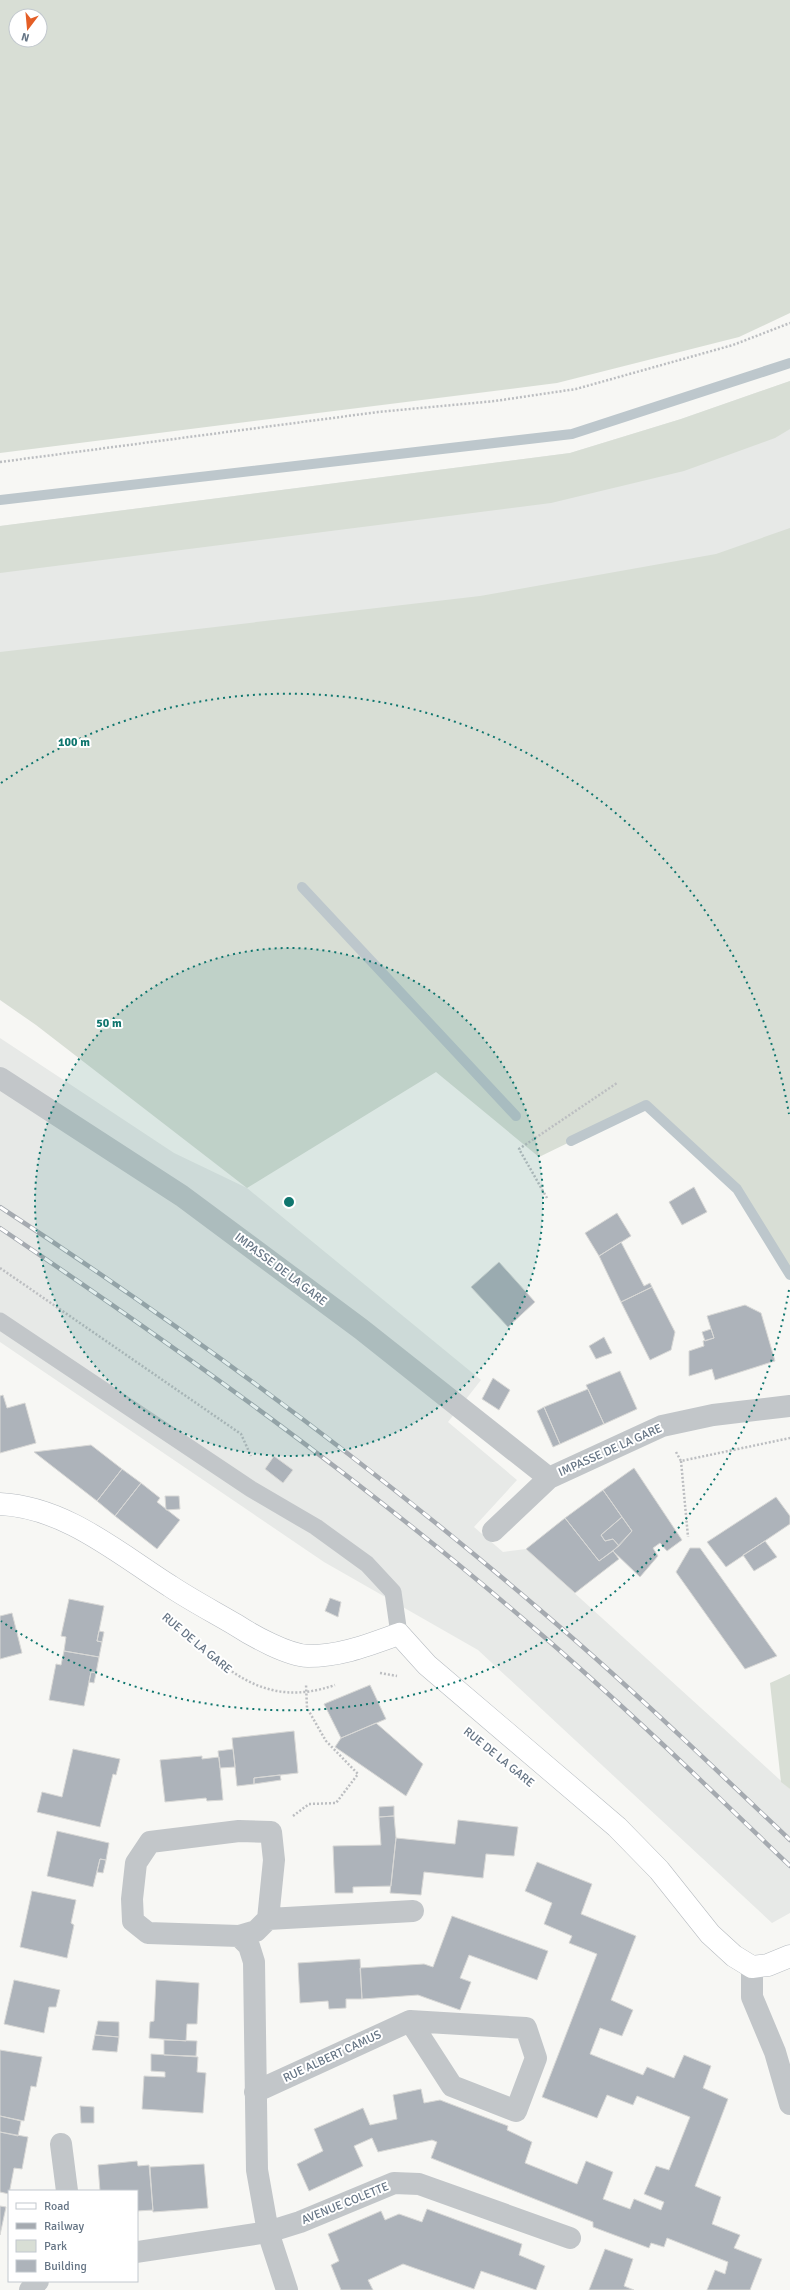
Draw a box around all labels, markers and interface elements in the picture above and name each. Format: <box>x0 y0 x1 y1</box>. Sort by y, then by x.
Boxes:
north arrow <box>8 8 48 48</box>
text: N <box>20 30 31 44</box>
text: 100 m <box>58 735 90 750</box>
text: 50 m <box>96 1016 122 1031</box>
centre of rings <box>282 1195 296 1209</box>
street label: IMPASSE DE LA GARE <box>232 1230 330 1309</box>
street label: IMPASSE DE LA GARE <box>556 1421 664 1480</box>
street label: RUE DE LA GARE <box>159 1610 235 1677</box>
street label: RUE DE LA GARE <box>460 1724 537 1791</box>
street label: RUE ALBERT CAMUS <box>281 2027 384 2086</box>
street label: AVENUE COLETTE <box>299 2179 391 2228</box>
legend <box>8 2190 138 2282</box>
text: Road <box>44 2199 70 2214</box>
text: Railway <box>44 2219 84 2234</box>
text: Park <box>44 2239 67 2254</box>
text: Building <box>44 2259 87 2274</box>

